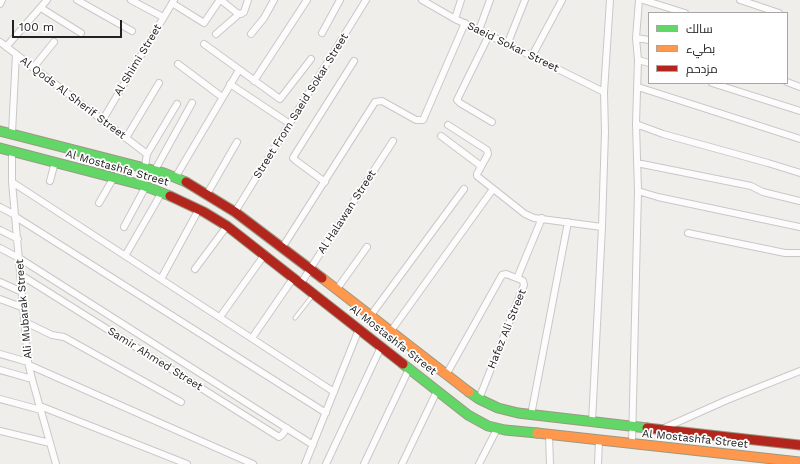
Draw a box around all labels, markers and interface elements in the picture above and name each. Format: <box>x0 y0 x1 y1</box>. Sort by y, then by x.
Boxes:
scale bar <box>14 12 124 38</box>
legend <box>648 12 788 84</box>
street label: Saeid Sokar Street <box>465 19 561 75</box>
text: 100 m <box>19 20 54 34</box>
street label: Al Shimi Street <box>111 22 165 98</box>
text: سالك <box>686 22 713 36</box>
street label: Street From Saeid Sokar Street <box>251 31 351 181</box>
text: بطيء <box>686 42 715 56</box>
street label: Al Qods Al Sherif Street <box>18 54 128 142</box>
text: مزدحم <box>686 62 718 76</box>
street label: Al Mostashfa Street <box>64 147 170 189</box>
street label: Al Halawan Street <box>315 168 379 256</box>
street label: Ali Mubarak Street <box>13 259 35 359</box>
street label: Hafez Ali Street <box>485 287 529 371</box>
street label: Al Mostashfa Street <box>347 302 439 378</box>
street label: Samir Ahmed Street <box>105 324 205 394</box>
street label: Al Mostashfa Street <box>641 427 749 451</box>

